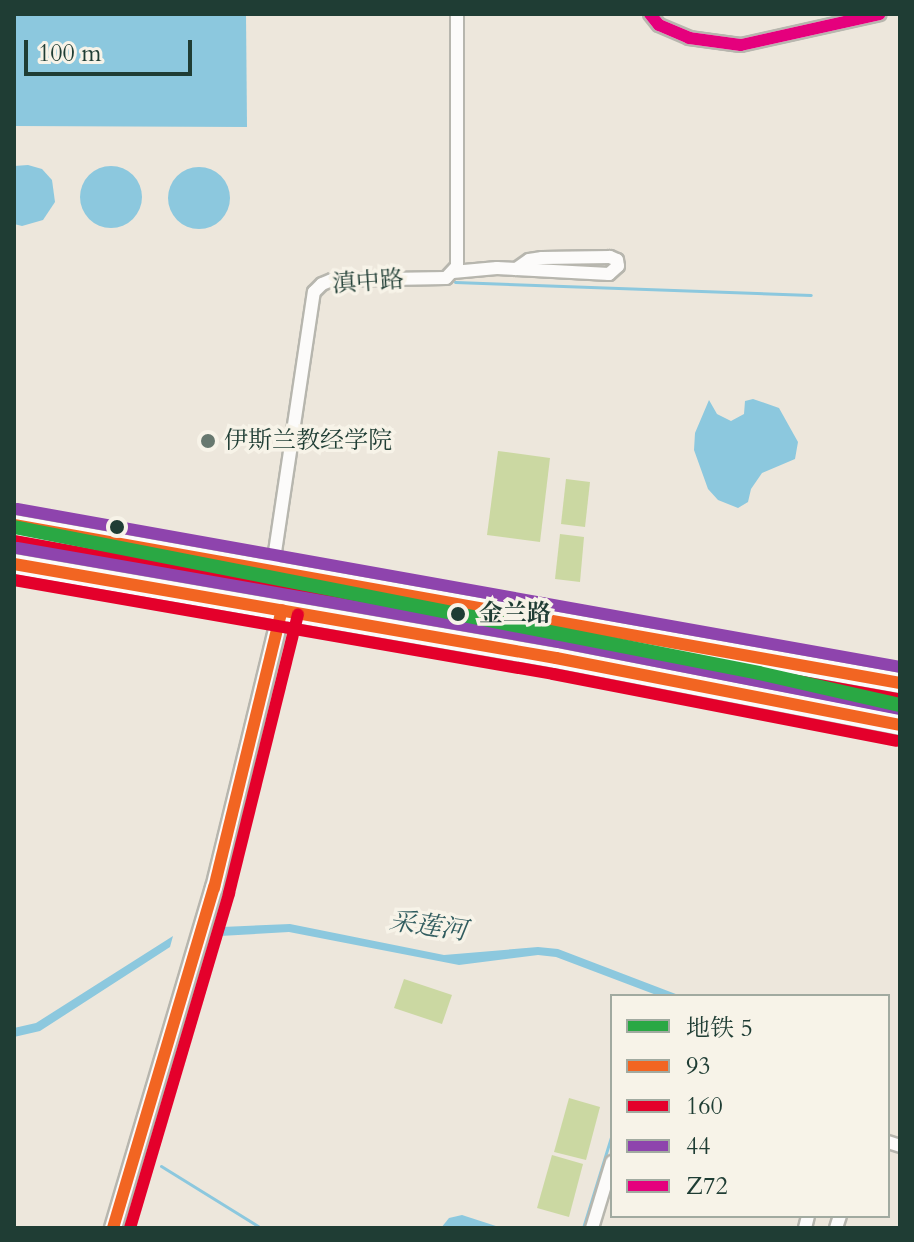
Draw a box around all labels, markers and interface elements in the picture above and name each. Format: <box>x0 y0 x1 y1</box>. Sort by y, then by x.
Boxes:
scale bar <box>28 24 196 74</box>
text: 100 m <box>38 37 102 70</box>
street label: 滇中路 <box>331 265 405 299</box>
place label: 伊斯兰教经学院 <box>224 427 392 455</box>
marker: 伊斯兰教经学院 <box>199 432 217 450</box>
unlabelled marker <box>109 519 125 535</box>
marker: 金兰路 <box>444 600 472 628</box>
place label: 金兰路 <box>479 600 551 628</box>
water label: 采莲河 <box>387 905 469 947</box>
legend <box>610 994 890 1218</box>
text: 地铁 5 <box>686 1012 753 1045</box>
text: 93 <box>686 1050 711 1083</box>
text: 160 <box>686 1090 723 1123</box>
text: 44 <box>686 1130 711 1163</box>
text: Z72 <box>686 1170 728 1203</box>

